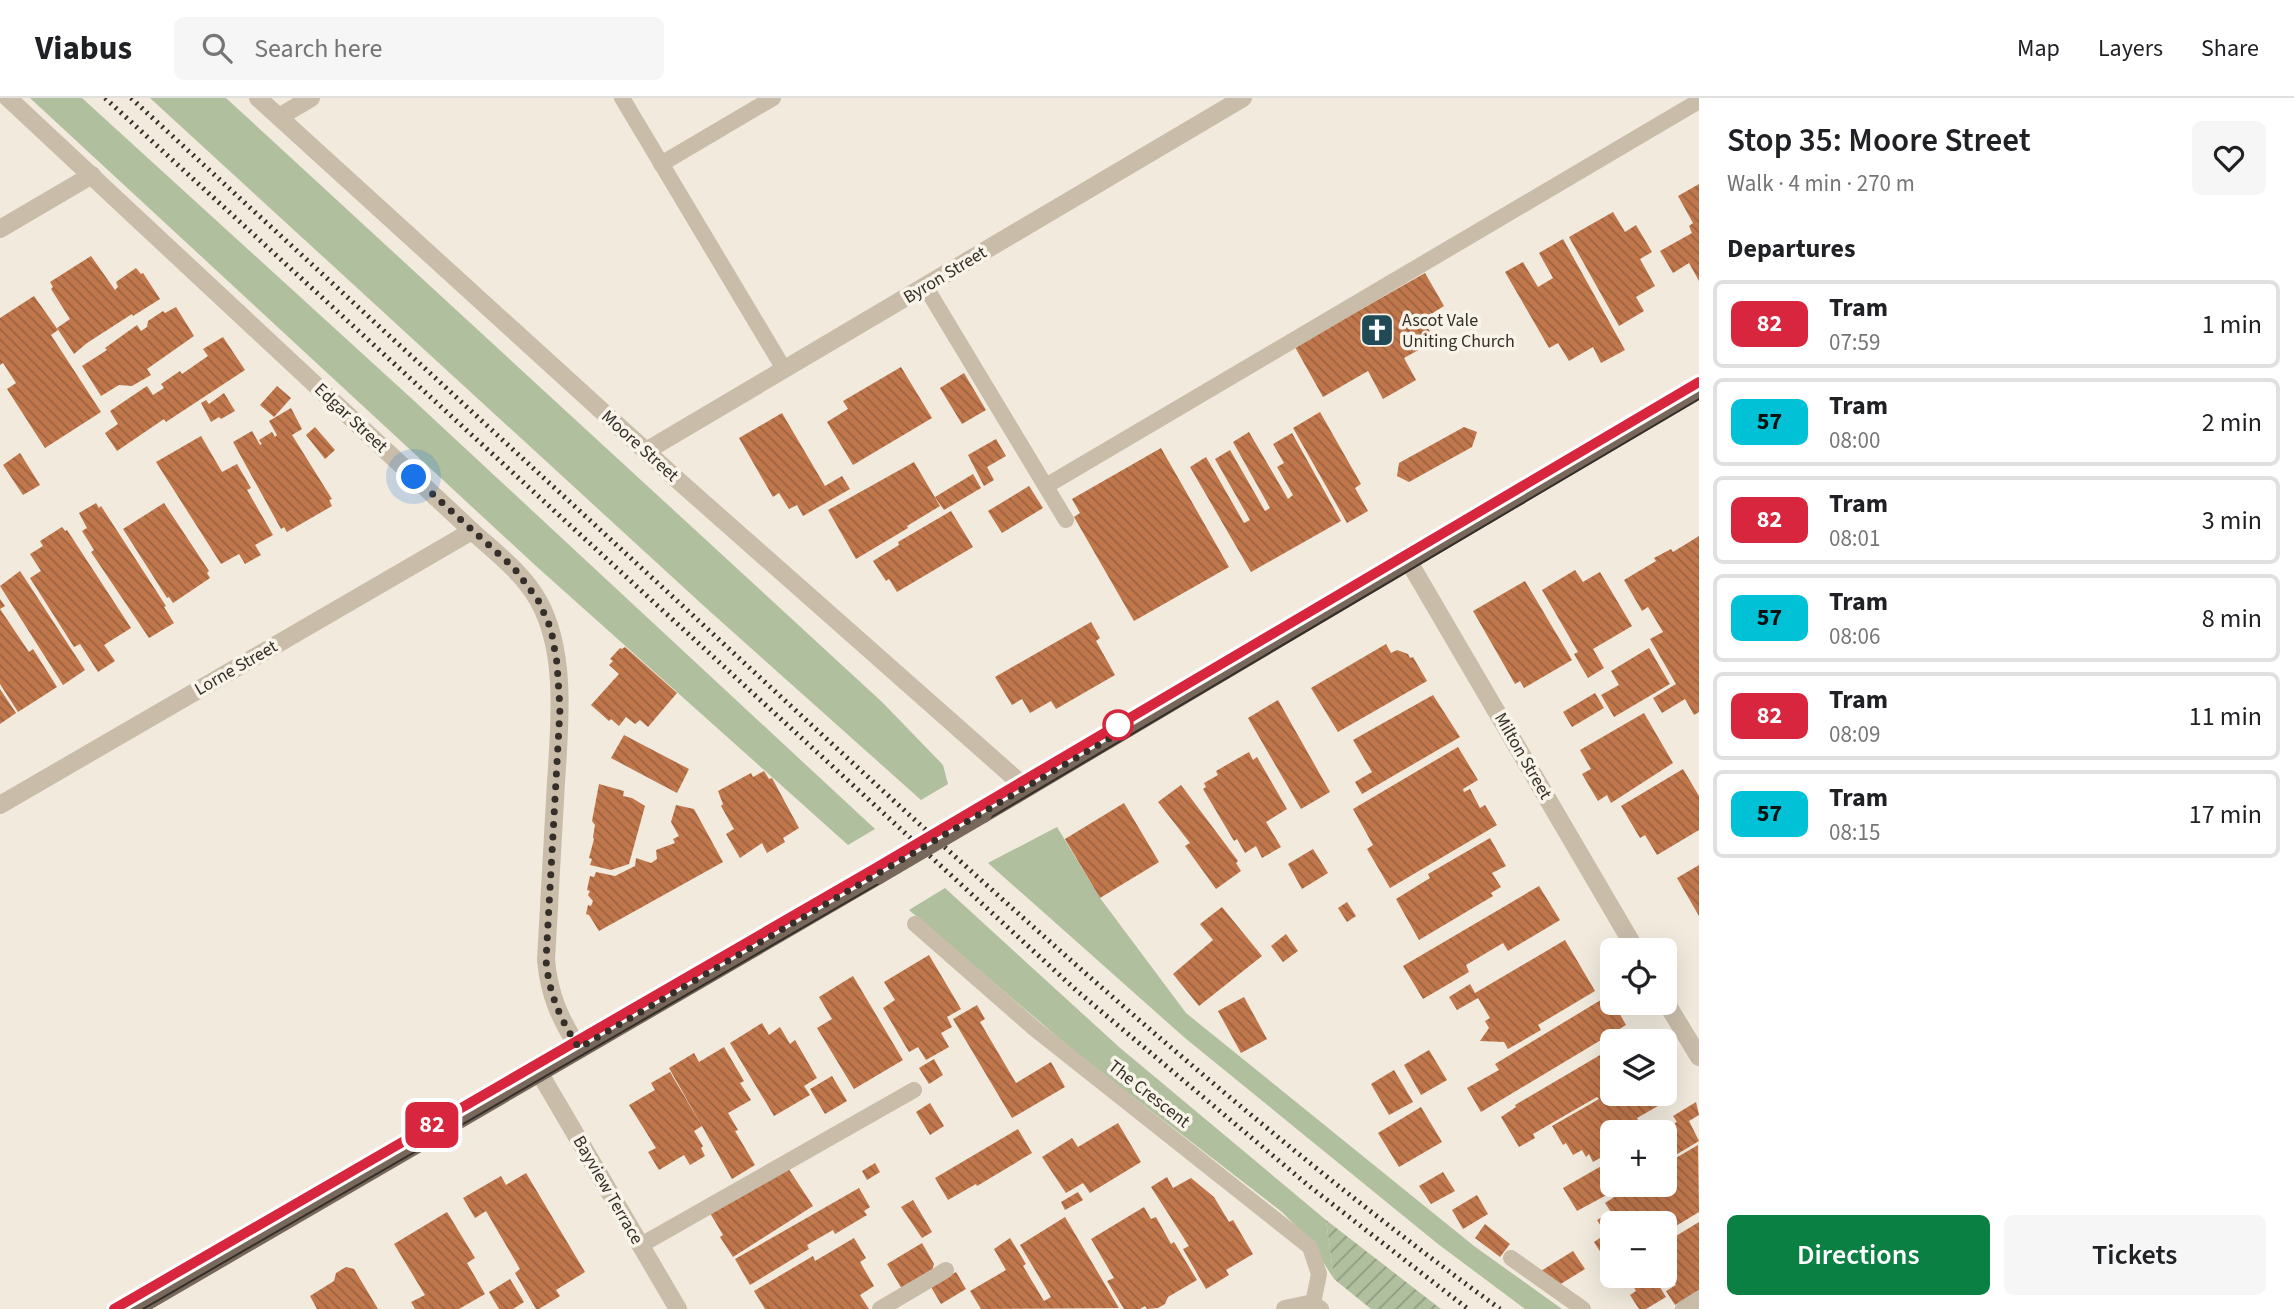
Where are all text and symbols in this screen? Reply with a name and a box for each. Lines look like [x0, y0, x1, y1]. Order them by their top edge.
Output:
search box [174, 17, 664, 80]
text: Viabus [35, 25, 132, 72]
icon: search [198, 29, 236, 67]
text: Search here [254, 30, 382, 67]
text: Map [2017, 31, 2060, 66]
text: Layers [2098, 31, 2163, 66]
text: Share [2201, 31, 2259, 66]
text: Stop 35: Moore Street [1727, 117, 2031, 164]
button: heart [2192, 121, 2266, 195]
text: Walk · 4 min · 270 m [1727, 167, 1915, 200]
text: Departures [1727, 230, 1855, 267]
street label: Byron Street [899, 240, 991, 310]
text: Tram [1829, 289, 1888, 326]
text: 82 [1757, 306, 1782, 341]
text: 1 min [2202, 306, 2262, 343]
place label: Ascot Vale Uniting Church [1402, 308, 1515, 354]
church icon: Ascot Vale Uniting Church [1358, 311, 1396, 349]
text: 07:59 [1829, 326, 1880, 359]
street label: Edgar Street [309, 377, 393, 459]
text: Tram [1829, 387, 1888, 424]
street label: Moore Street [596, 404, 684, 488]
text: 57 [1757, 404, 1782, 439]
text: 2 min [2202, 404, 2262, 441]
text: 08:00 [1829, 424, 1880, 457]
your location [396, 459, 431, 494]
text: Tram [1829, 485, 1888, 522]
text: 82 [1757, 502, 1782, 537]
text: 3 min [2202, 502, 2262, 539]
text: 08:01 [1829, 522, 1880, 555]
text: Tram [1829, 583, 1888, 620]
text: 57 [1757, 600, 1782, 635]
text: 8 min [2202, 600, 2262, 637]
text: 08:06 [1829, 620, 1880, 653]
street label: Lorne Street [190, 634, 282, 702]
text: Tram [1829, 681, 1888, 718]
text: 82 [1757, 698, 1782, 733]
text: 11 min [2189, 698, 2262, 735]
street label: Milton Street [1488, 708, 1558, 804]
unlabelled marker [1103, 710, 1133, 740]
text: 08:09 [1829, 718, 1880, 751]
text: Tram [1829, 779, 1888, 816]
text: 57 [1757, 796, 1782, 831]
text: 17 min [2189, 796, 2262, 833]
text: 08:15 [1829, 816, 1880, 849]
map controls [1600, 938, 1677, 1288]
button: locate [1600, 938, 1677, 1015]
button: layers [1600, 1029, 1677, 1106]
street label: The Crescent [1103, 1054, 1195, 1134]
line badge: 82 [400, 1102, 464, 1148]
text: 82 [419, 1107, 445, 1142]
button: + [1600, 1120, 1677, 1197]
street label: Bayview Terrace [567, 1131, 649, 1249]
button: − [1600, 1211, 1677, 1288]
button: Directions [1727, 1215, 1990, 1295]
button: Tickets [2004, 1215, 2266, 1295]

